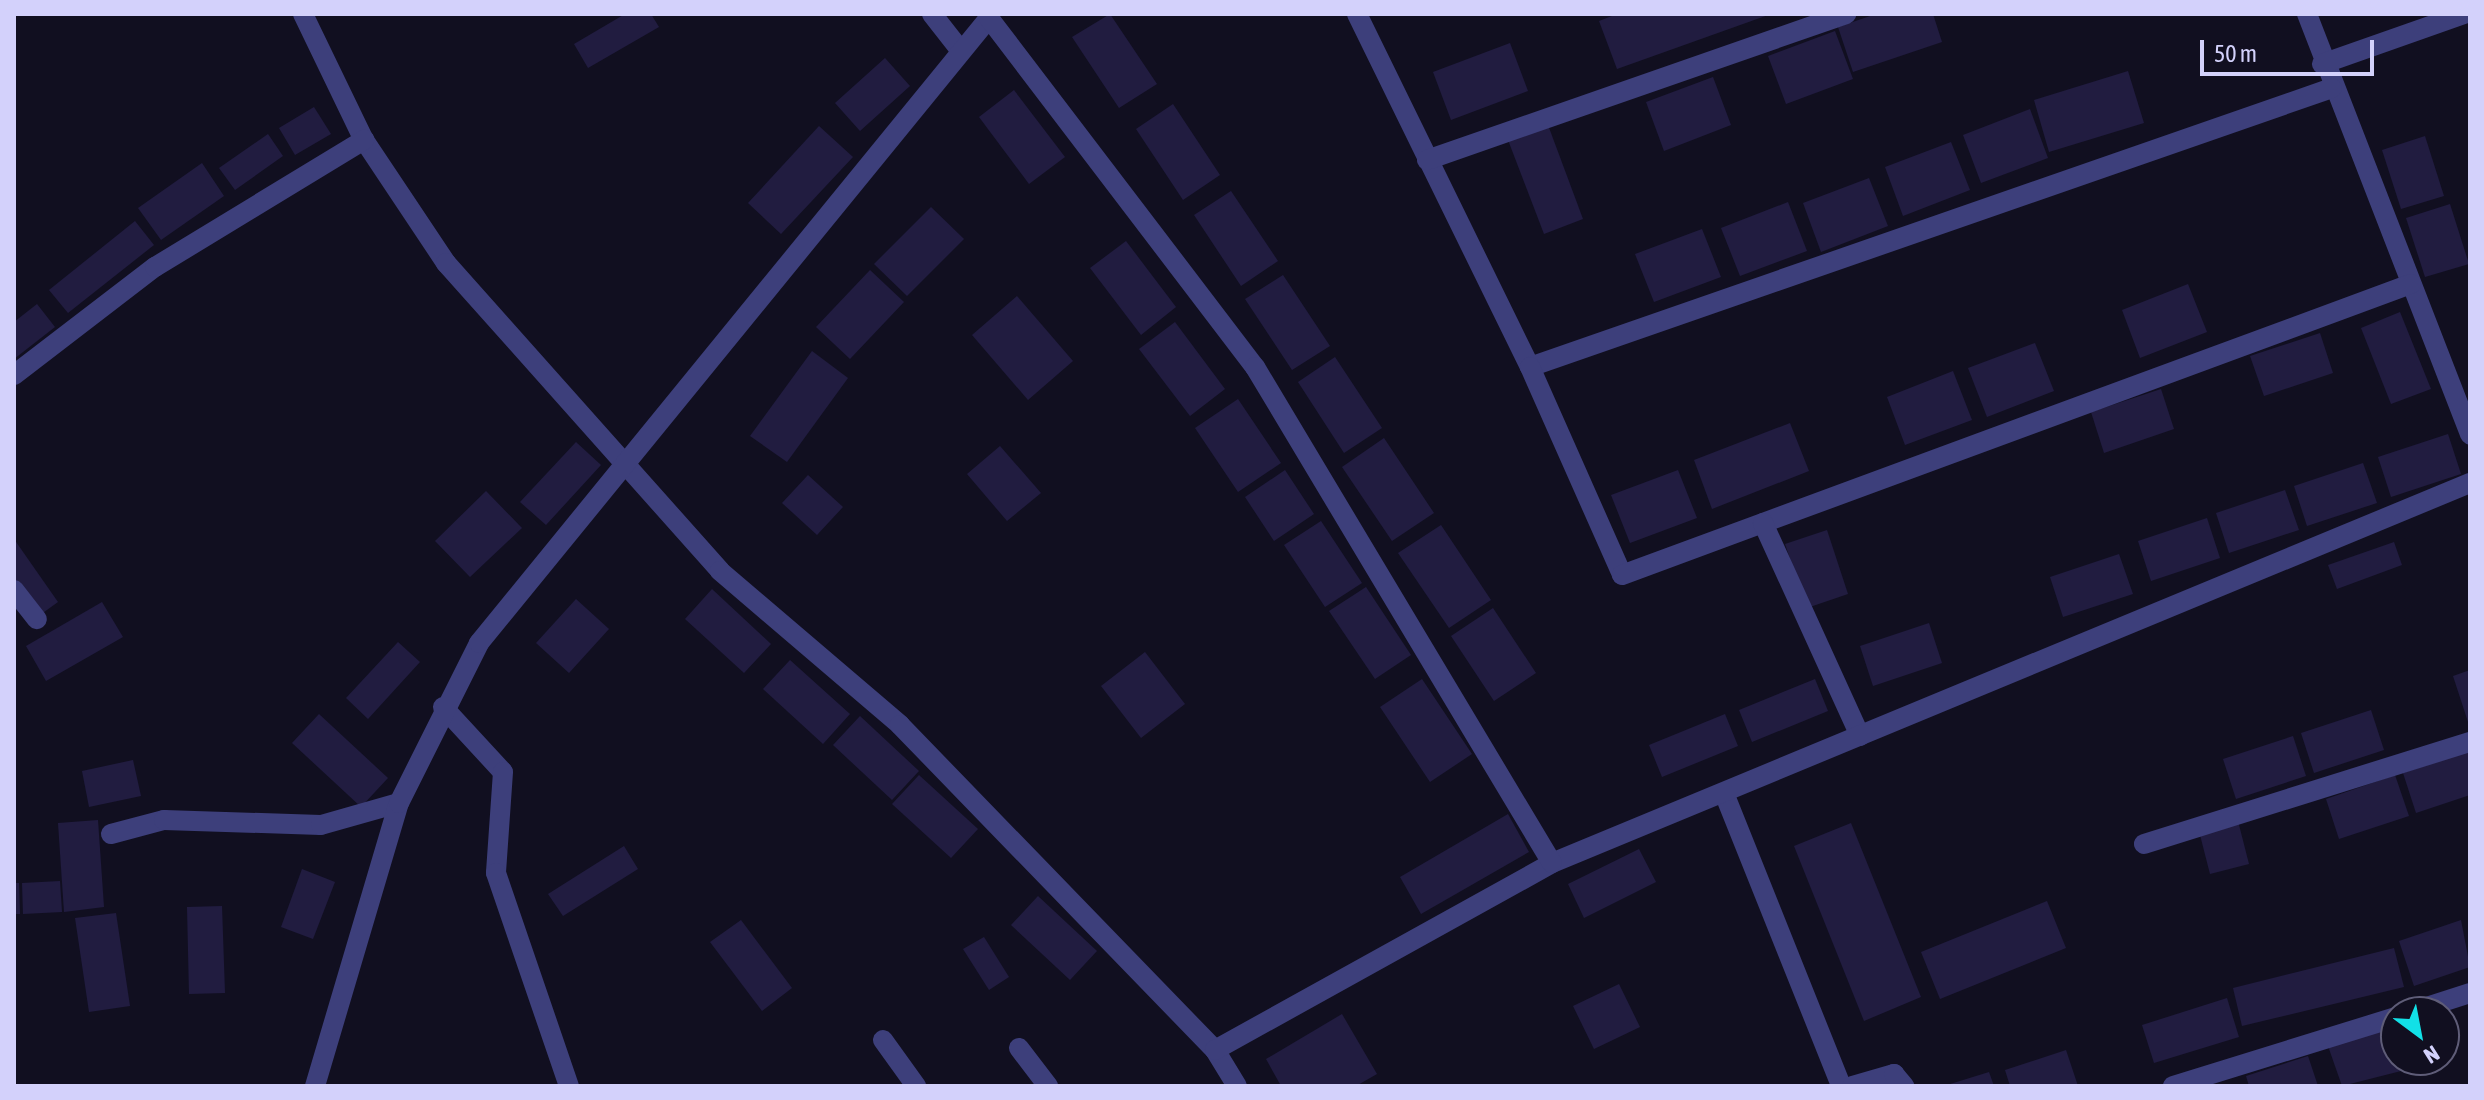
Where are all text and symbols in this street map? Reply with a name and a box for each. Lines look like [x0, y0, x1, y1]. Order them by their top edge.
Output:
scale bar [2204, 24, 2378, 74]
text: 50 m [2214, 40, 2257, 67]
north arrow [2380, 996, 2460, 1076]
text: N [2419, 1040, 2444, 1069]

